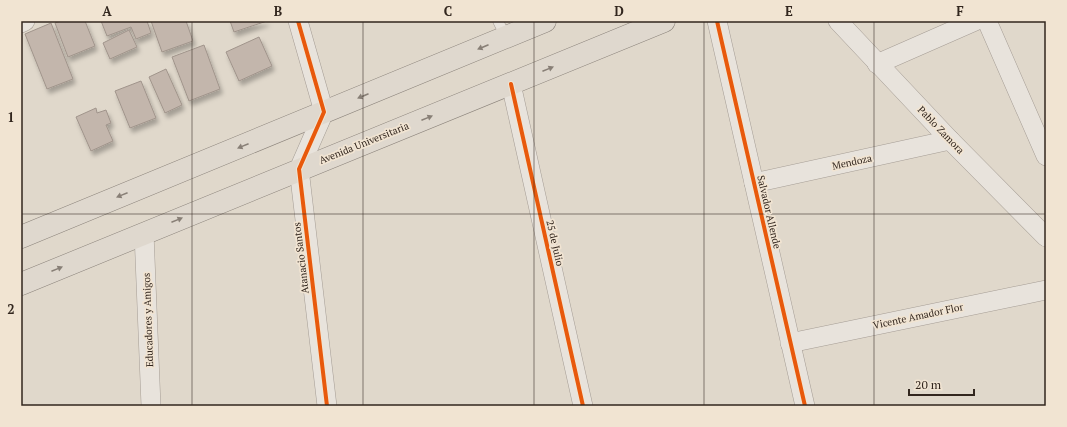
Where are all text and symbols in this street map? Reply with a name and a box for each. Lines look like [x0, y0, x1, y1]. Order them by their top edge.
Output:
text: A [102, 2, 112, 20]
text: B [274, 2, 282, 20]
text: C [444, 2, 452, 20]
text: D [614, 2, 624, 20]
text: E [785, 2, 793, 20]
text: F [956, 2, 964, 20]
one-way arrow [476, 44, 488, 50]
one-way arrow [542, 66, 553, 72]
one-way arrow [356, 94, 368, 100]
street label: Pablo Zamora [915, 103, 967, 157]
text: 1 [7, 108, 15, 126]
one-way arrow [422, 114, 434, 120]
street label: Avenida Universitaria [317, 119, 411, 167]
one-way arrow [237, 143, 248, 149]
street label: Mendoza [831, 151, 873, 173]
street label: Salvador Allende [754, 174, 784, 250]
one-way arrow [116, 193, 128, 199]
one-way arrow [172, 216, 184, 222]
street label: 25 de Julio [543, 219, 567, 268]
street label: Atanacio Santos [290, 222, 312, 294]
one-way arrow [52, 266, 63, 272]
street label: Educadores y Amigos [140, 273, 156, 367]
text: 2 [7, 300, 15, 318]
street label: Vicente Amador Flor [872, 300, 964, 332]
scale bar [909, 371, 974, 397]
text: 20 m [915, 377, 942, 392]

